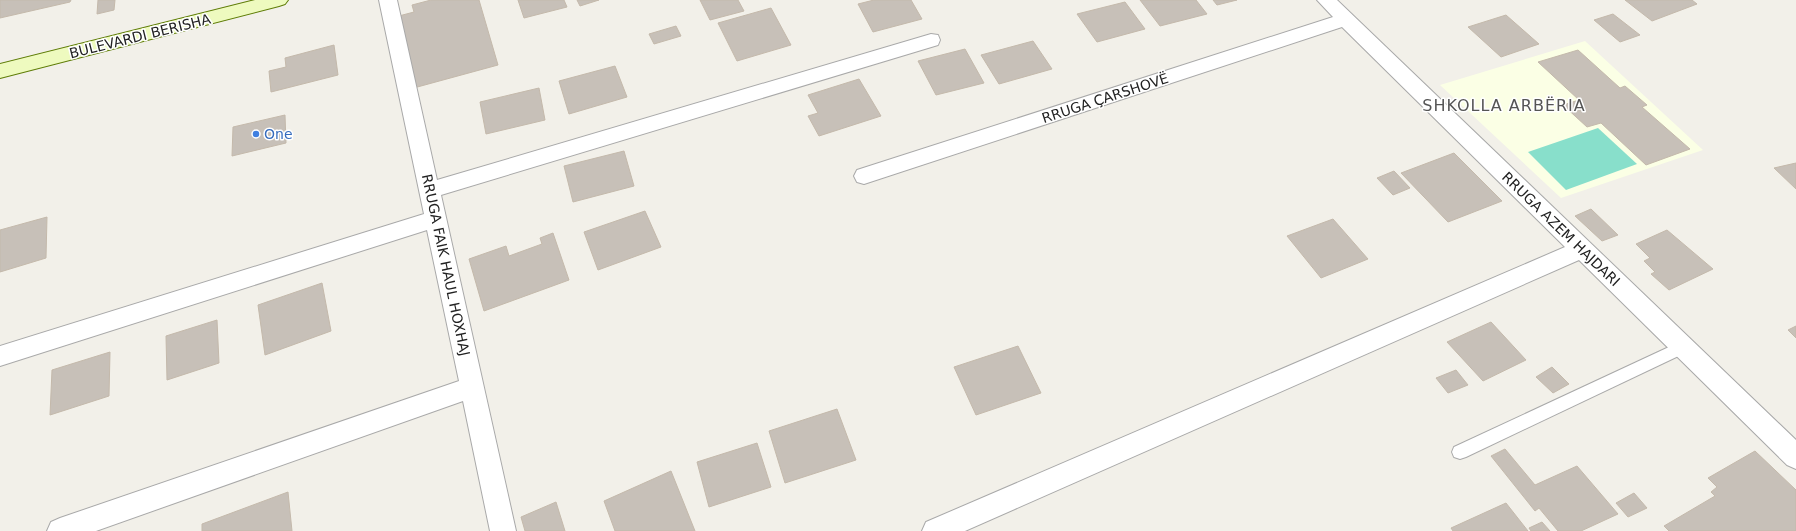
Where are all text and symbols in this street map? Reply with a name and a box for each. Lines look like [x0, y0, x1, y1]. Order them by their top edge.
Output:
street label: BULEVARDI BERISHA [68, 11, 213, 61]
street label: RRUGA ÇARSHOVË [1039, 69, 1170, 126]
district label: SHKOLLA ARBËRIA [1422, 96, 1586, 115]
place label: One [264, 126, 293, 142]
marker: One [251, 129, 261, 139]
street label: RRUGA AZEM HAJDARI [1499, 169, 1623, 289]
street label: RRUGA FAIK HAUL HOXHAJ [419, 172, 473, 358]

